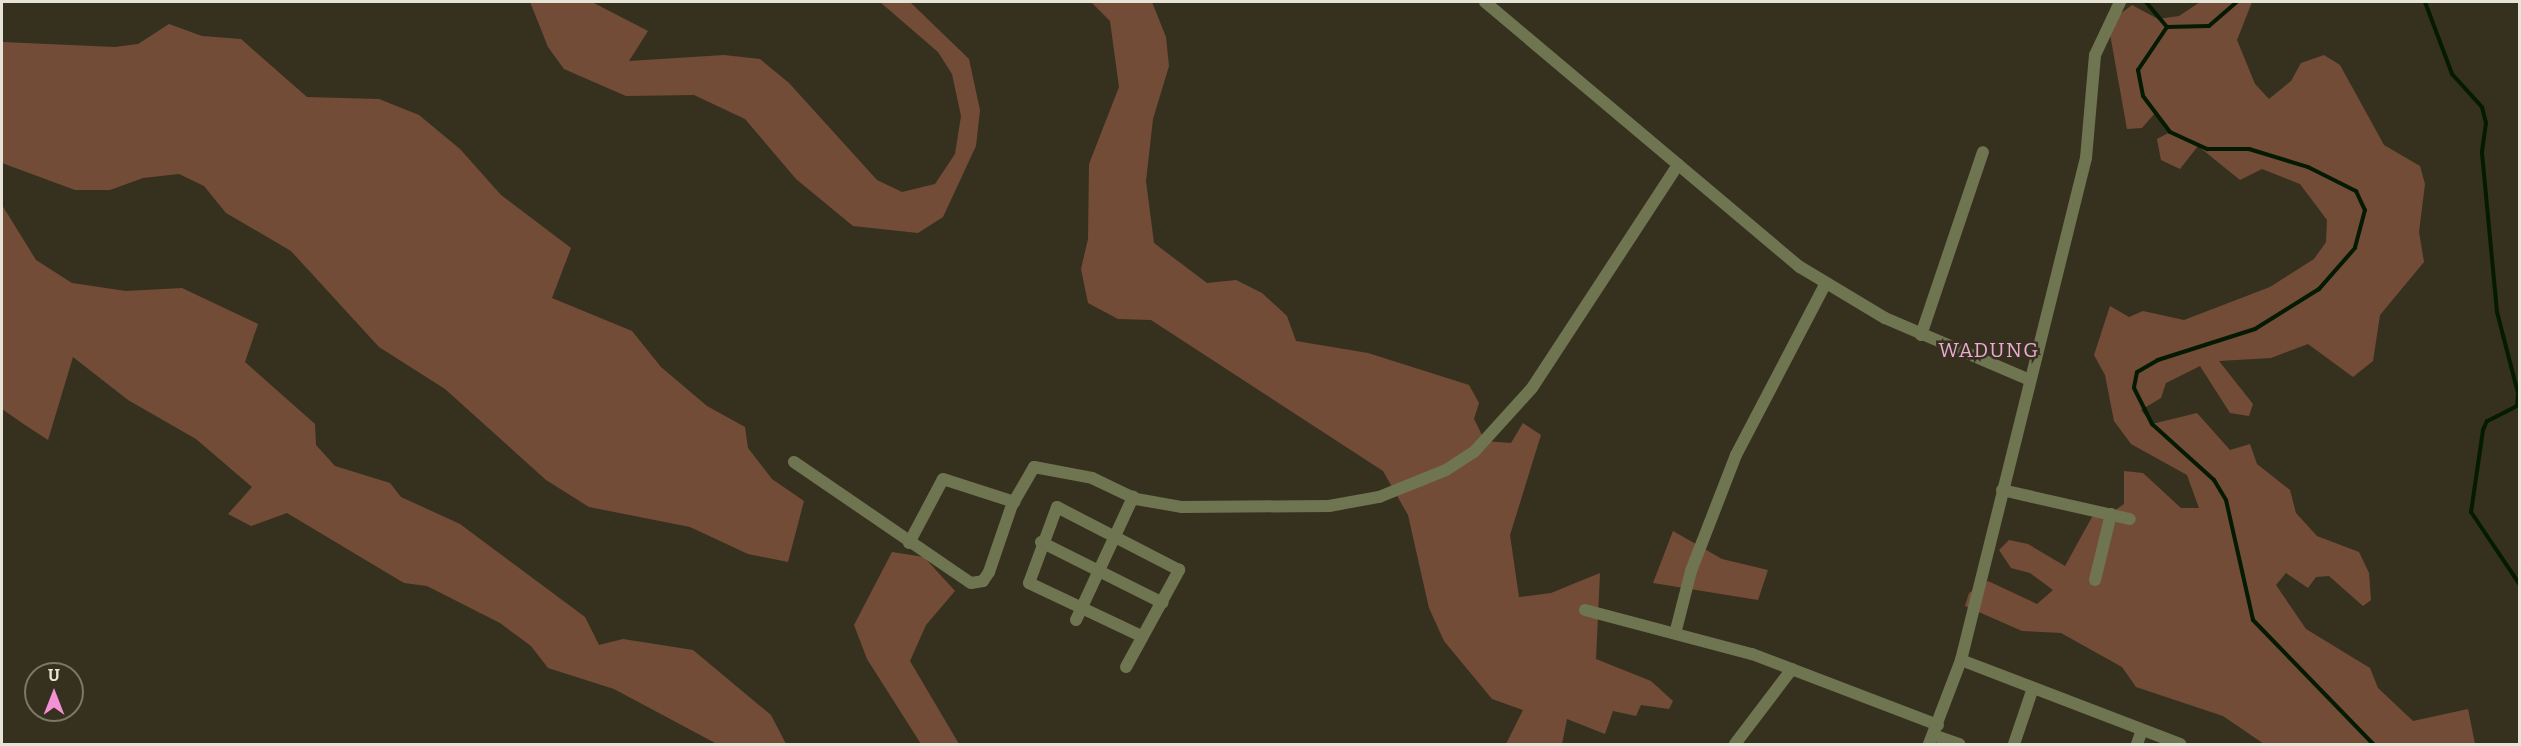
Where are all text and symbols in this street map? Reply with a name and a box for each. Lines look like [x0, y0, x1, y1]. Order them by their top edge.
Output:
district label: WADUNG [1938, 338, 2040, 362]
north arrow [24, 662, 84, 722]
text: U [48, 666, 60, 685]

